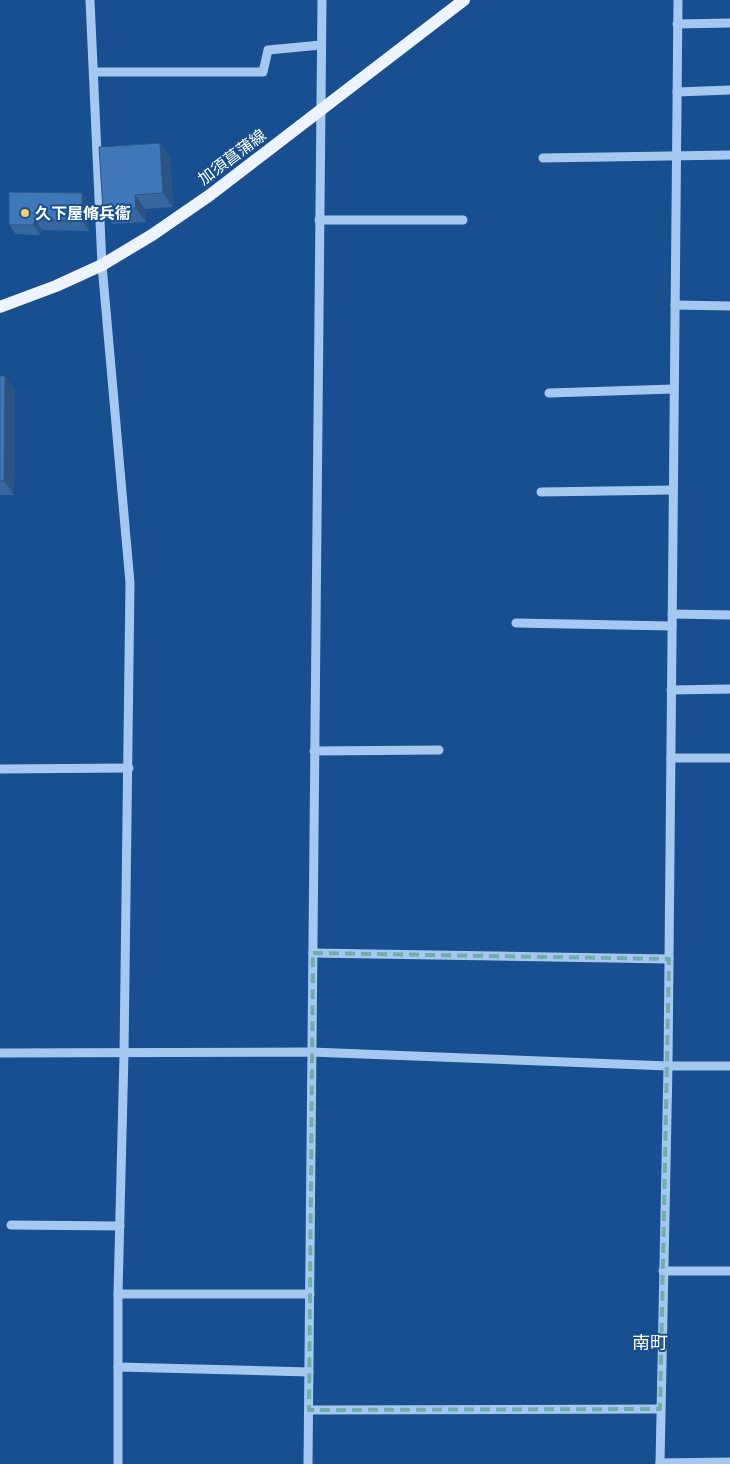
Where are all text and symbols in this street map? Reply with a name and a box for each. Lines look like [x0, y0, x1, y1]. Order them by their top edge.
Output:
street label: 加須菖蒲線 [195, 126, 269, 188]
place label: 久下屋脩兵衞 [35, 205, 131, 222]
marker: 久下屋脩兵衞 [19, 207, 31, 219]
district label: 南町 [632, 1333, 668, 1353]

